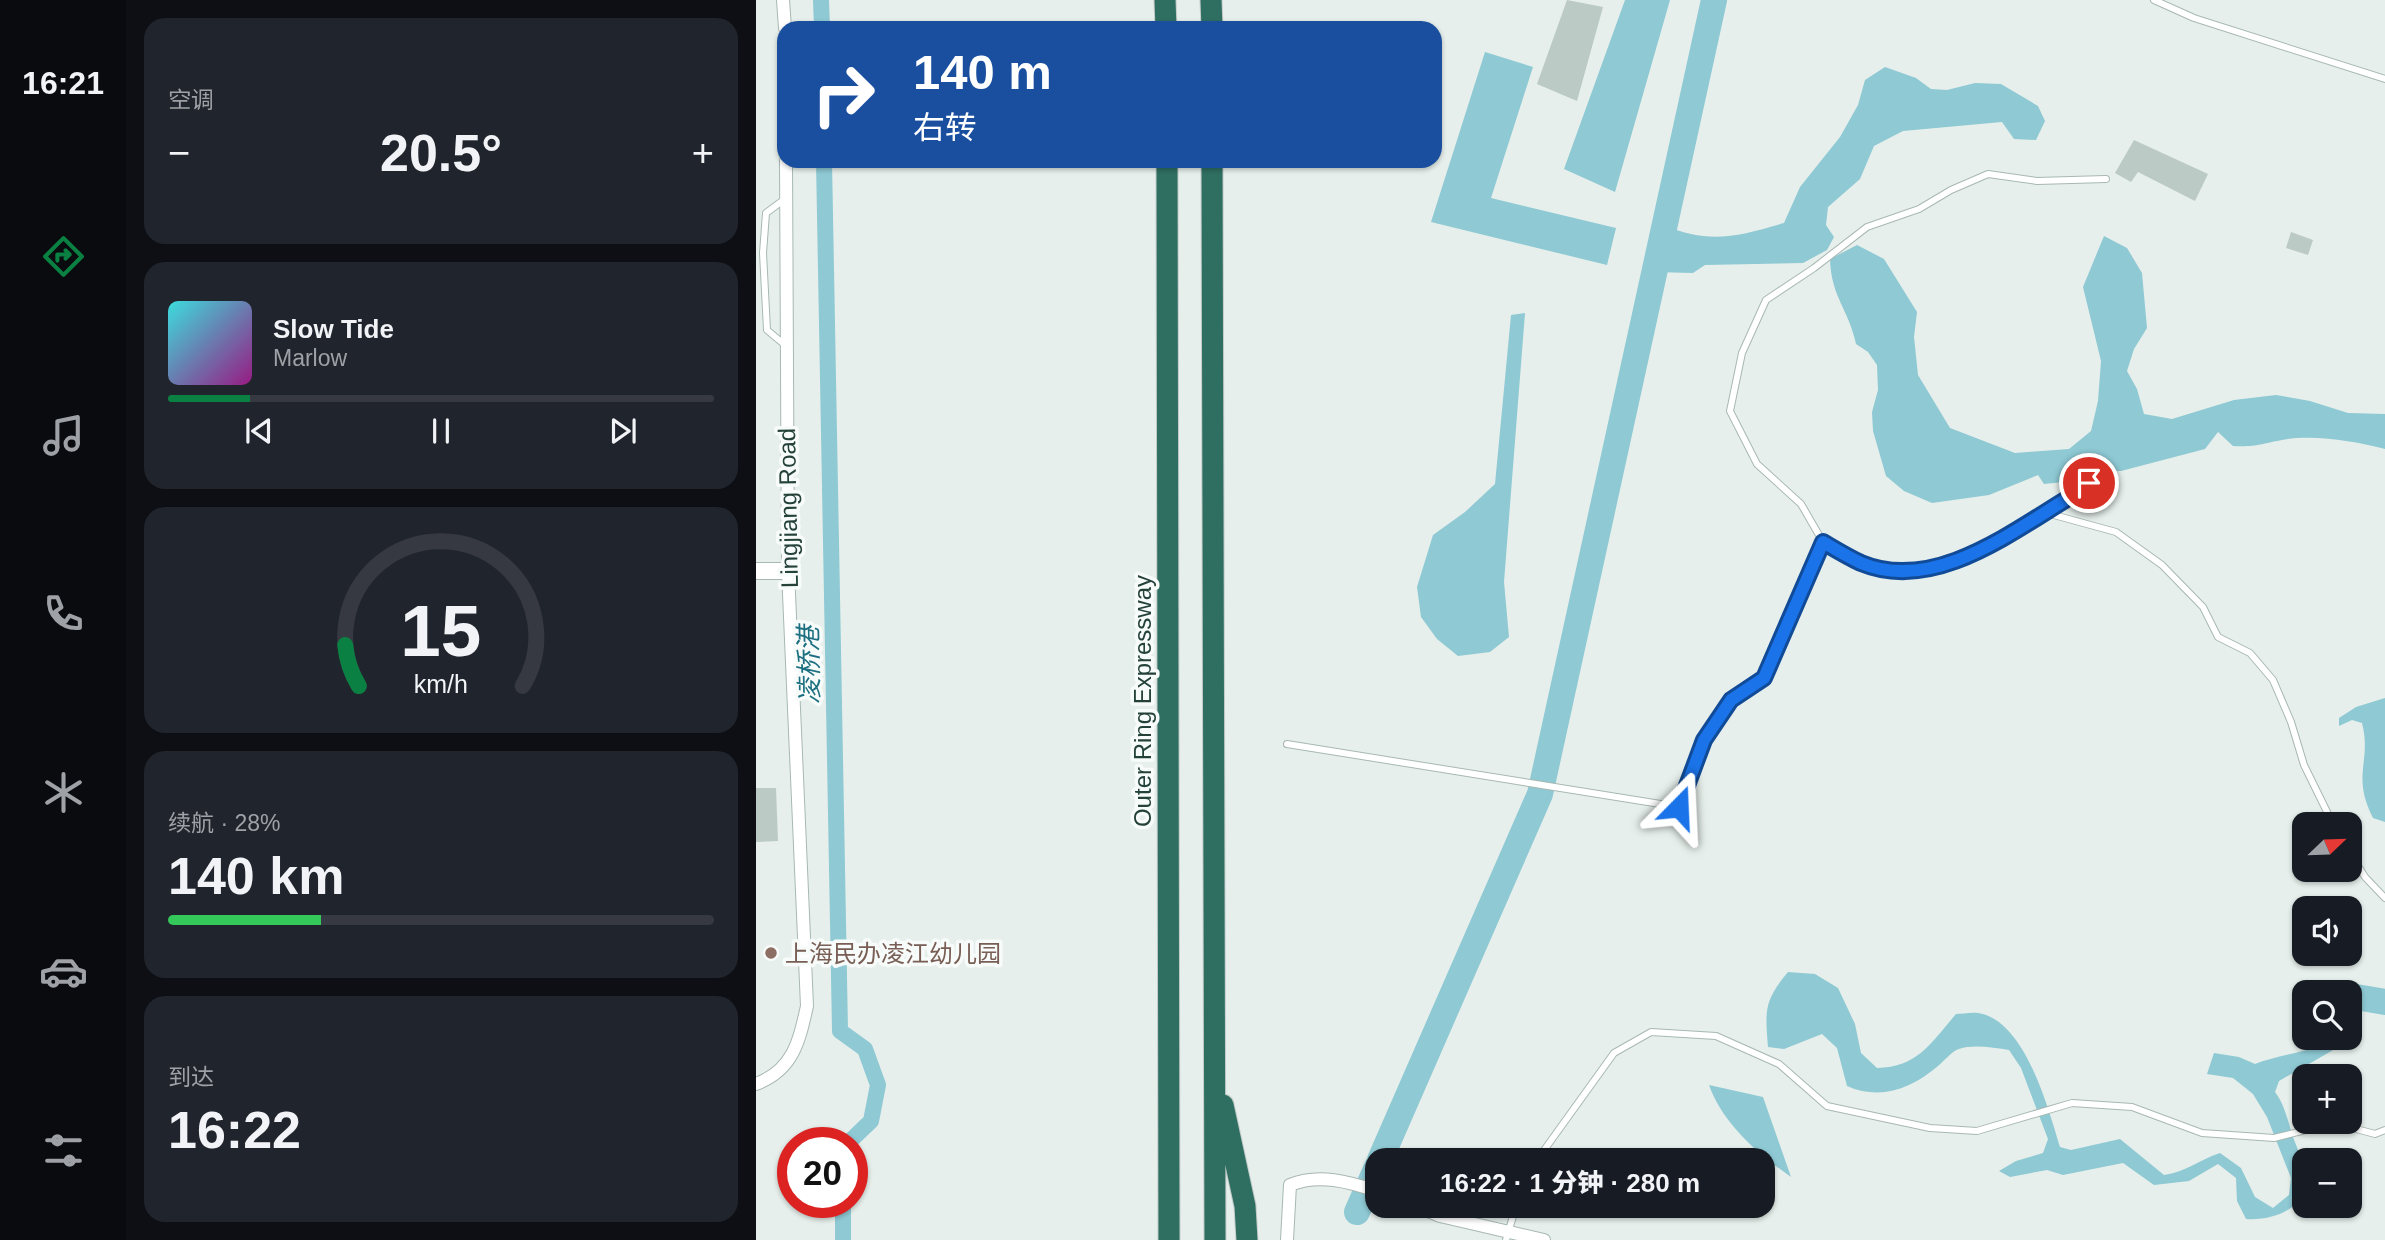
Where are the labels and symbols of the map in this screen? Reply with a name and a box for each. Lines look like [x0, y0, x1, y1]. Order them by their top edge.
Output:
street label: Lingjiang Road [773, 428, 803, 588]
pin [2059, 453, 2119, 513]
street label: Outer Ring Expressway [1129, 575, 1156, 827]
water label: 凌桥港 [793, 622, 825, 704]
position arrow [1642, 770, 1716, 844]
north arrow [2292, 812, 2362, 882]
place label: 上海民办凌江幼儿园 [785, 940, 1001, 967]
marker: 上海民办凌江幼儿园 [763, 945, 779, 961]
speed limit sign: 20 [777, 1127, 868, 1218]

